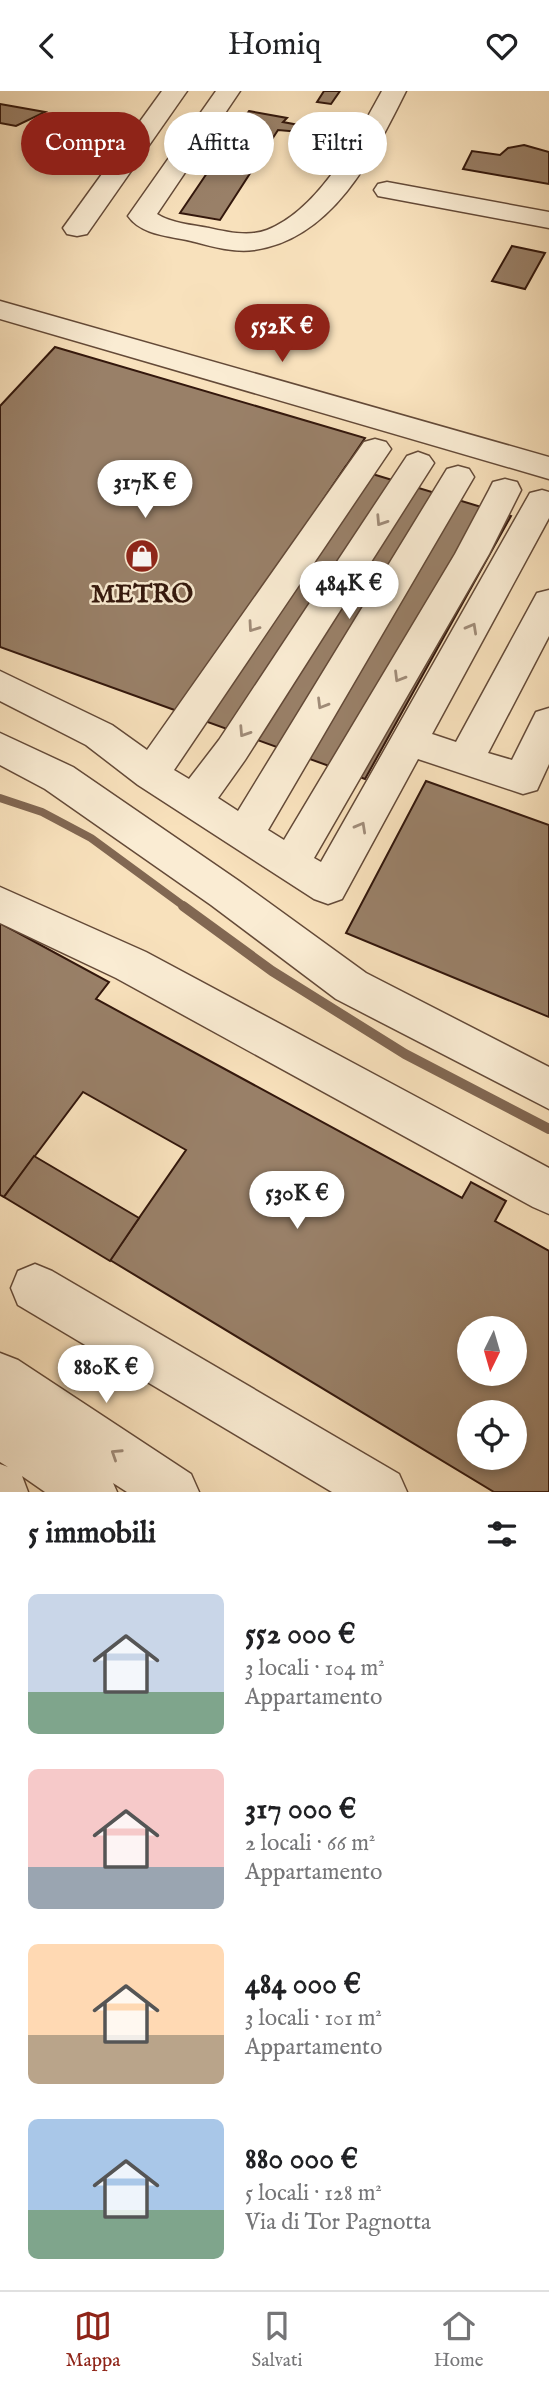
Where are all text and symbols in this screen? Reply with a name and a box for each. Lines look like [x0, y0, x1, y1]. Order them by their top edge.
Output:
text: Homiq [228, 25, 321, 66]
icon: back [28, 27, 66, 65]
icon: heart [483, 27, 521, 65]
chip: Compra [21, 112, 150, 175]
chip: Affitta [164, 112, 274, 175]
chip: Filtri [288, 112, 387, 175]
pin: 552K € [225, 305, 339, 364]
text: 552K € [251, 312, 313, 341]
pin: 317K € [88, 461, 202, 520]
text: 317K € [113, 468, 177, 497]
one-way arrow [377, 513, 390, 526]
shop icon: METRO [123, 537, 161, 575]
pin: 484K € [292, 561, 406, 621]
text: 484K € [316, 569, 382, 598]
place label: METRO [91, 578, 194, 611]
one-way arrow [249, 619, 261, 632]
one-way arrow [464, 623, 477, 635]
one-way arrow [395, 670, 408, 683]
one-way arrow [317, 697, 330, 709]
one-way arrow [240, 724, 252, 737]
one-way arrow [353, 822, 366, 834]
pin: 530K € [240, 1171, 354, 1231]
text: 530K € [265, 1179, 329, 1208]
north arrow [457, 1316, 527, 1386]
map controls [457, 1316, 527, 1470]
pin: 880K € [49, 1345, 163, 1405]
text: 880K € [74, 1353, 138, 1382]
button: locate [457, 1400, 527, 1470]
one-way arrow [111, 1450, 124, 1463]
text: 5 immobili [28, 1515, 156, 1553]
icon: filters [483, 1515, 521, 1553]
text: 552 000 € [245, 1616, 356, 1654]
icon: home [84, 1622, 168, 1706]
text: 3 locali · 104 m² [245, 1654, 385, 1683]
text: Appartamento [245, 1683, 382, 1712]
text: 317 000 € [245, 1791, 356, 1829]
icon: home [84, 1797, 168, 1881]
text: 2 locali · 66 m² [245, 1829, 375, 1858]
text: Appartamento [245, 1858, 382, 1887]
text: 484 000 € [245, 1966, 361, 2004]
icon: home [84, 1972, 168, 2056]
text: 3 locali · 101 m² [245, 2004, 382, 2033]
text: Appartamento [245, 2033, 382, 2062]
text: 880 000 € [245, 2141, 358, 2179]
icon: home [84, 2147, 168, 2231]
text: 5 locali · 128 m² [245, 2179, 382, 2208]
text: Via di Tor Pagnotta [245, 2208, 431, 2237]
tab: Mappa [66, 2307, 120, 2373]
tab: Salvati [252, 2307, 303, 2373]
tab: Home [434, 2307, 483, 2373]

